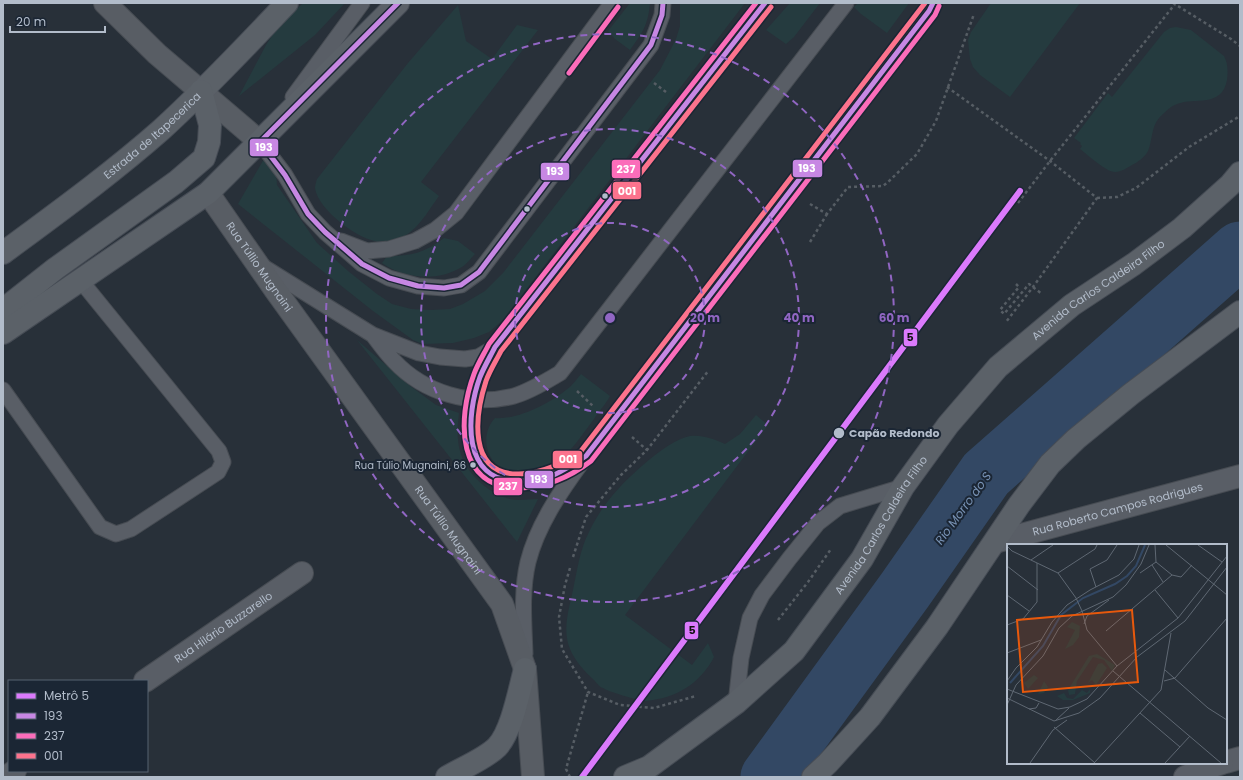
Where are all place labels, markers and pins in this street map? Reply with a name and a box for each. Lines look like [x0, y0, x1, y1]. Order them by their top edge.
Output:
unlabelled marker [600, 191, 610, 201]
unlabelled marker [522, 204, 532, 214]
centre of rings [603, 311, 617, 325]
place label: Capão Redondo [849, 425, 939, 441]
marker: Capão Redondo [832, 426, 846, 440]
place label: Rua Túlio Mugnaini, 66 [355, 458, 466, 473]
marker: Rua Túlio Mugnaini, 66 [468, 460, 478, 470]

